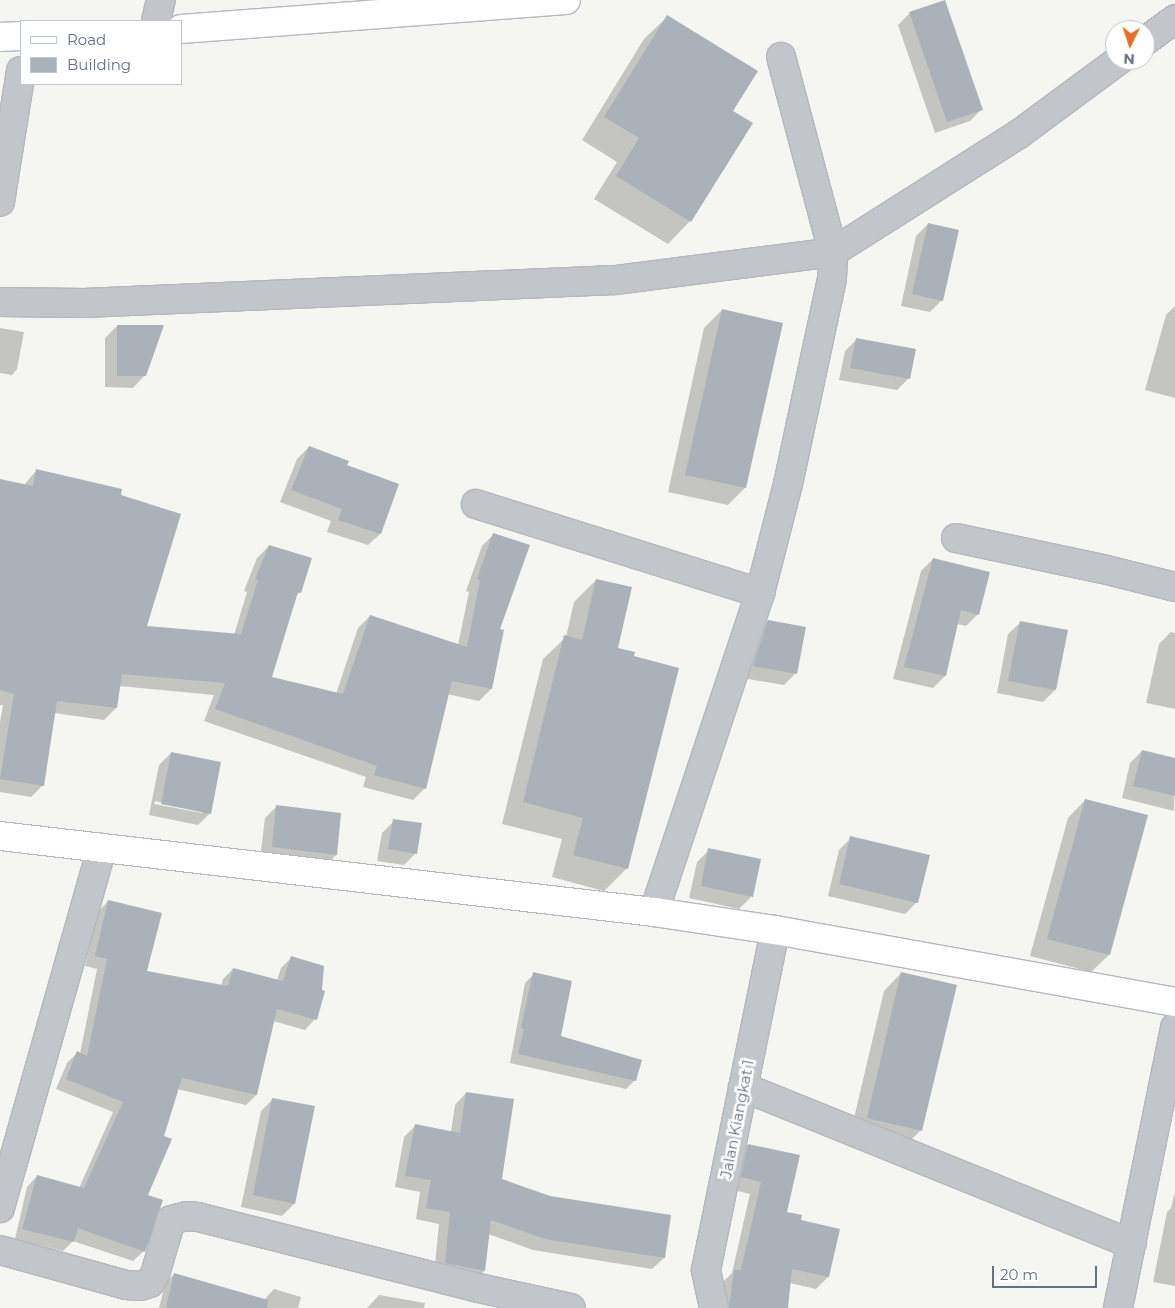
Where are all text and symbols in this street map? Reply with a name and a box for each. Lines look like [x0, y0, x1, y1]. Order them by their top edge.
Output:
legend [20, 20, 182, 85]
north arrow [1105, 20, 1155, 70]
text: Road [67, 30, 106, 49]
text: N [1123, 50, 1135, 68]
text: Building [67, 55, 131, 74]
street label: Jalan Kiangkat 1 [717, 1058, 757, 1180]
scale bar [995, 1256, 1100, 1288]
text: 20 m [1000, 1265, 1038, 1284]

